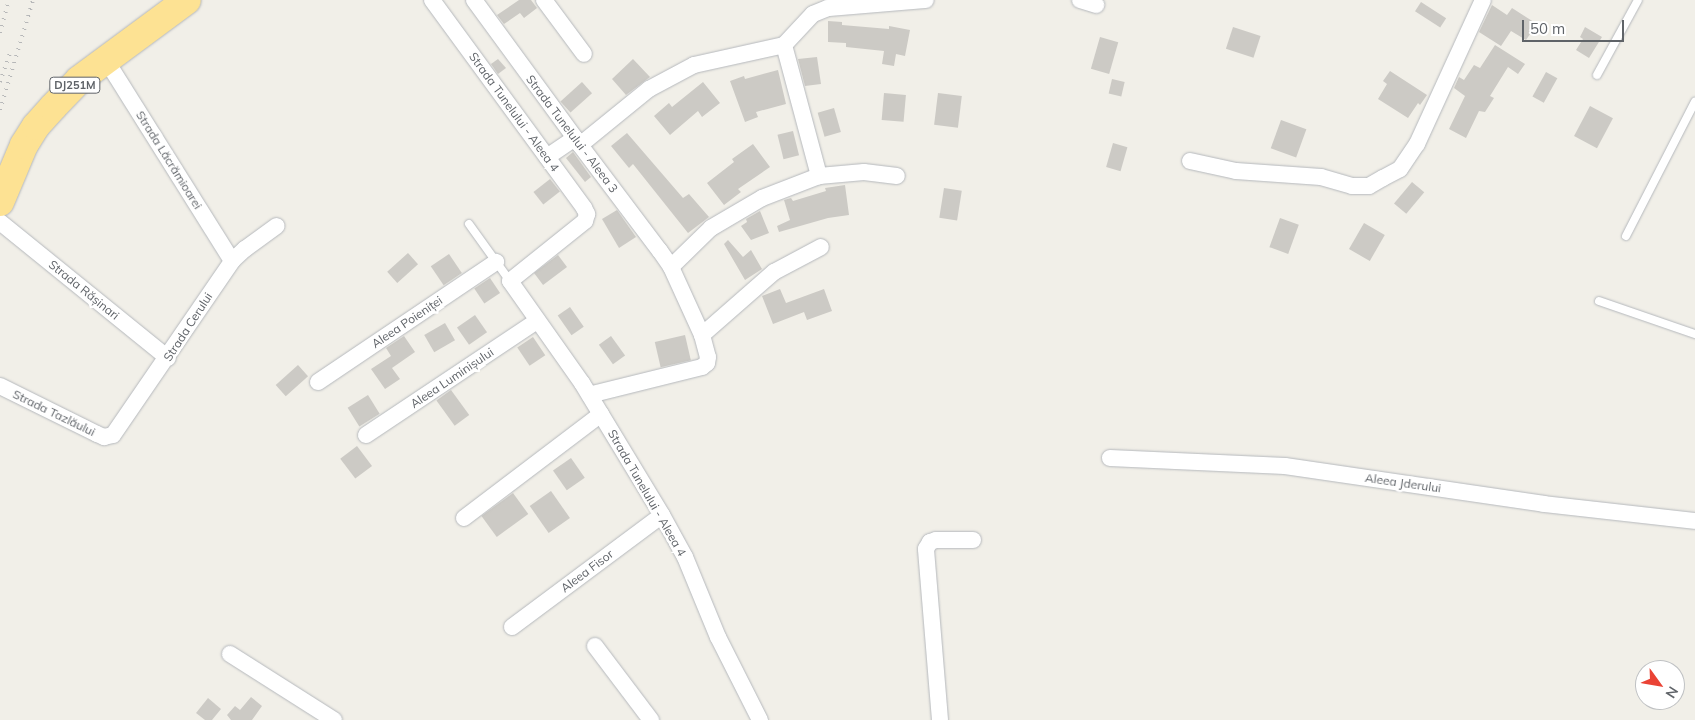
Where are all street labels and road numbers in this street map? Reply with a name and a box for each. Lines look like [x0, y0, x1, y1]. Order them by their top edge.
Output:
street label: Strada Tunelului - Aleea 4 [466, 50, 562, 174]
street label: Strada Tunelului - Aleea 3 [523, 72, 621, 196]
road number: DJ251M [49, 76, 101, 94]
street label: Strada Lăcrămioarei [133, 108, 205, 212]
street label: Strada Rășinari [46, 257, 122, 323]
street label: Strada Cerului [160, 290, 216, 364]
street label: Aleea Poieniței [369, 293, 445, 351]
street label: Aleea Luminișului [408, 345, 496, 411]
street label: Strada Tazlăului [10, 387, 98, 439]
street label: Strada Tunelului - Aleea 4 [605, 427, 689, 559]
street label: Aleea Jderului [1364, 471, 1442, 495]
street label: Aleea Fisor [558, 547, 616, 595]

